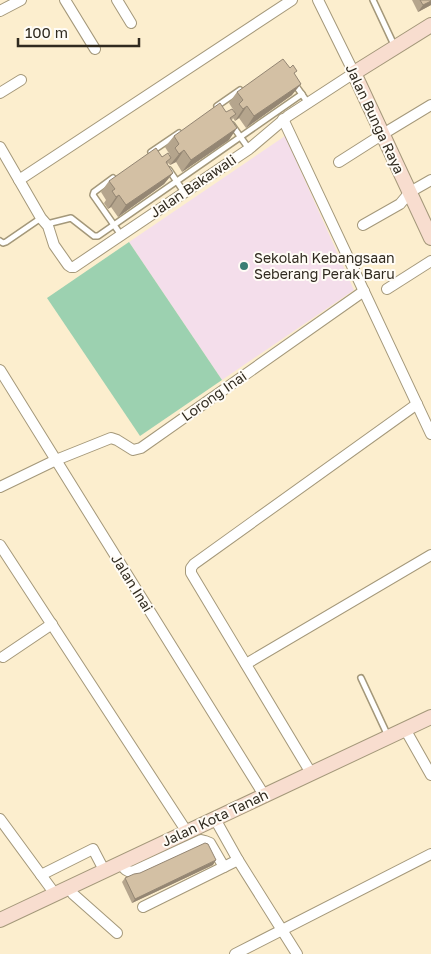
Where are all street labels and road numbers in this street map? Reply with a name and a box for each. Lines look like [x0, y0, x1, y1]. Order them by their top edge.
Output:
street label: Jalan Bunga Raya [343, 61, 408, 176]
street label: Jalan Bakawali [146, 151, 239, 221]
street label: Lorong Inai [178, 367, 249, 424]
street label: Jalan Inai [108, 551, 157, 615]
street label: Jalan Kota Tanah [159, 785, 271, 850]

